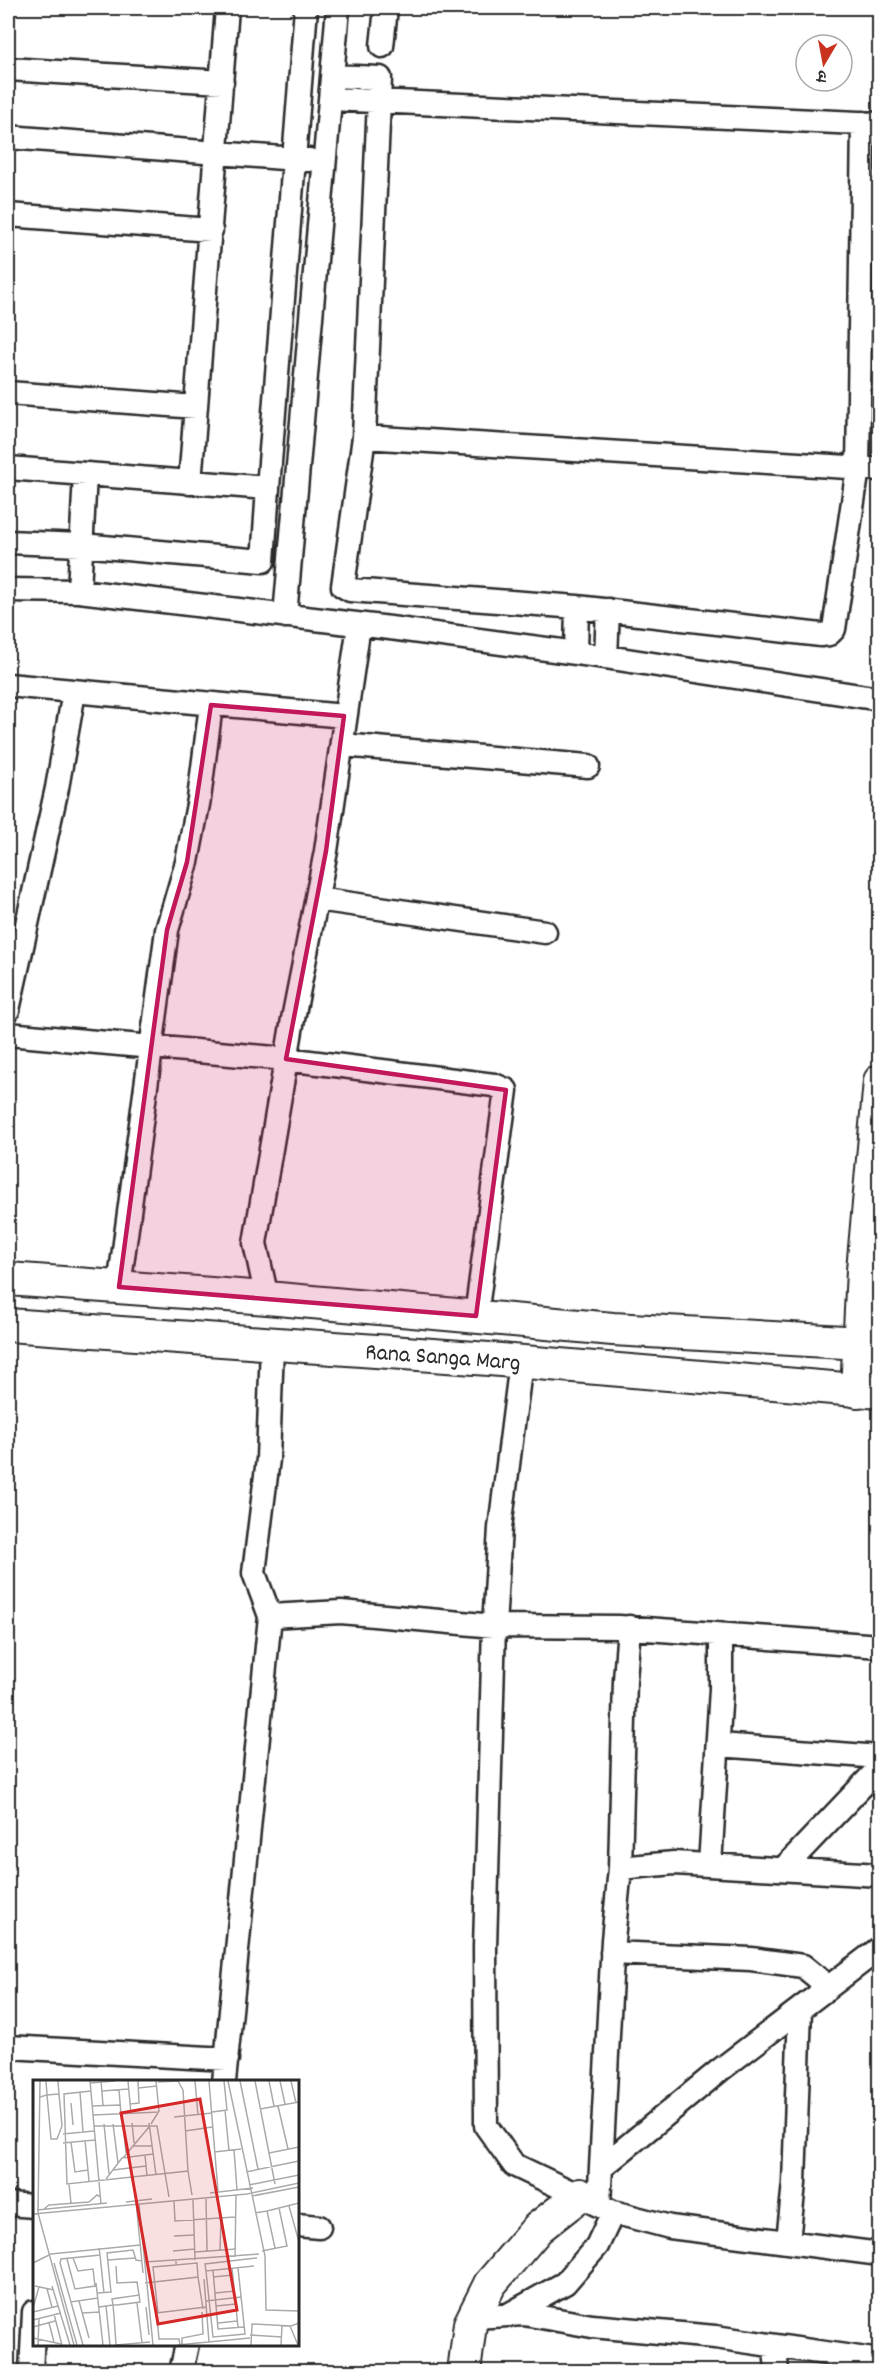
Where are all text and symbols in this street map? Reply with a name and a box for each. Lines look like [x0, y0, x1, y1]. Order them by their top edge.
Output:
north arrow [794, 33, 854, 93]
text: उ [814, 63, 829, 88]
street label: Rana Sanga Marg [364, 1336, 522, 1382]
inset map [33, 2080, 298, 2346]

